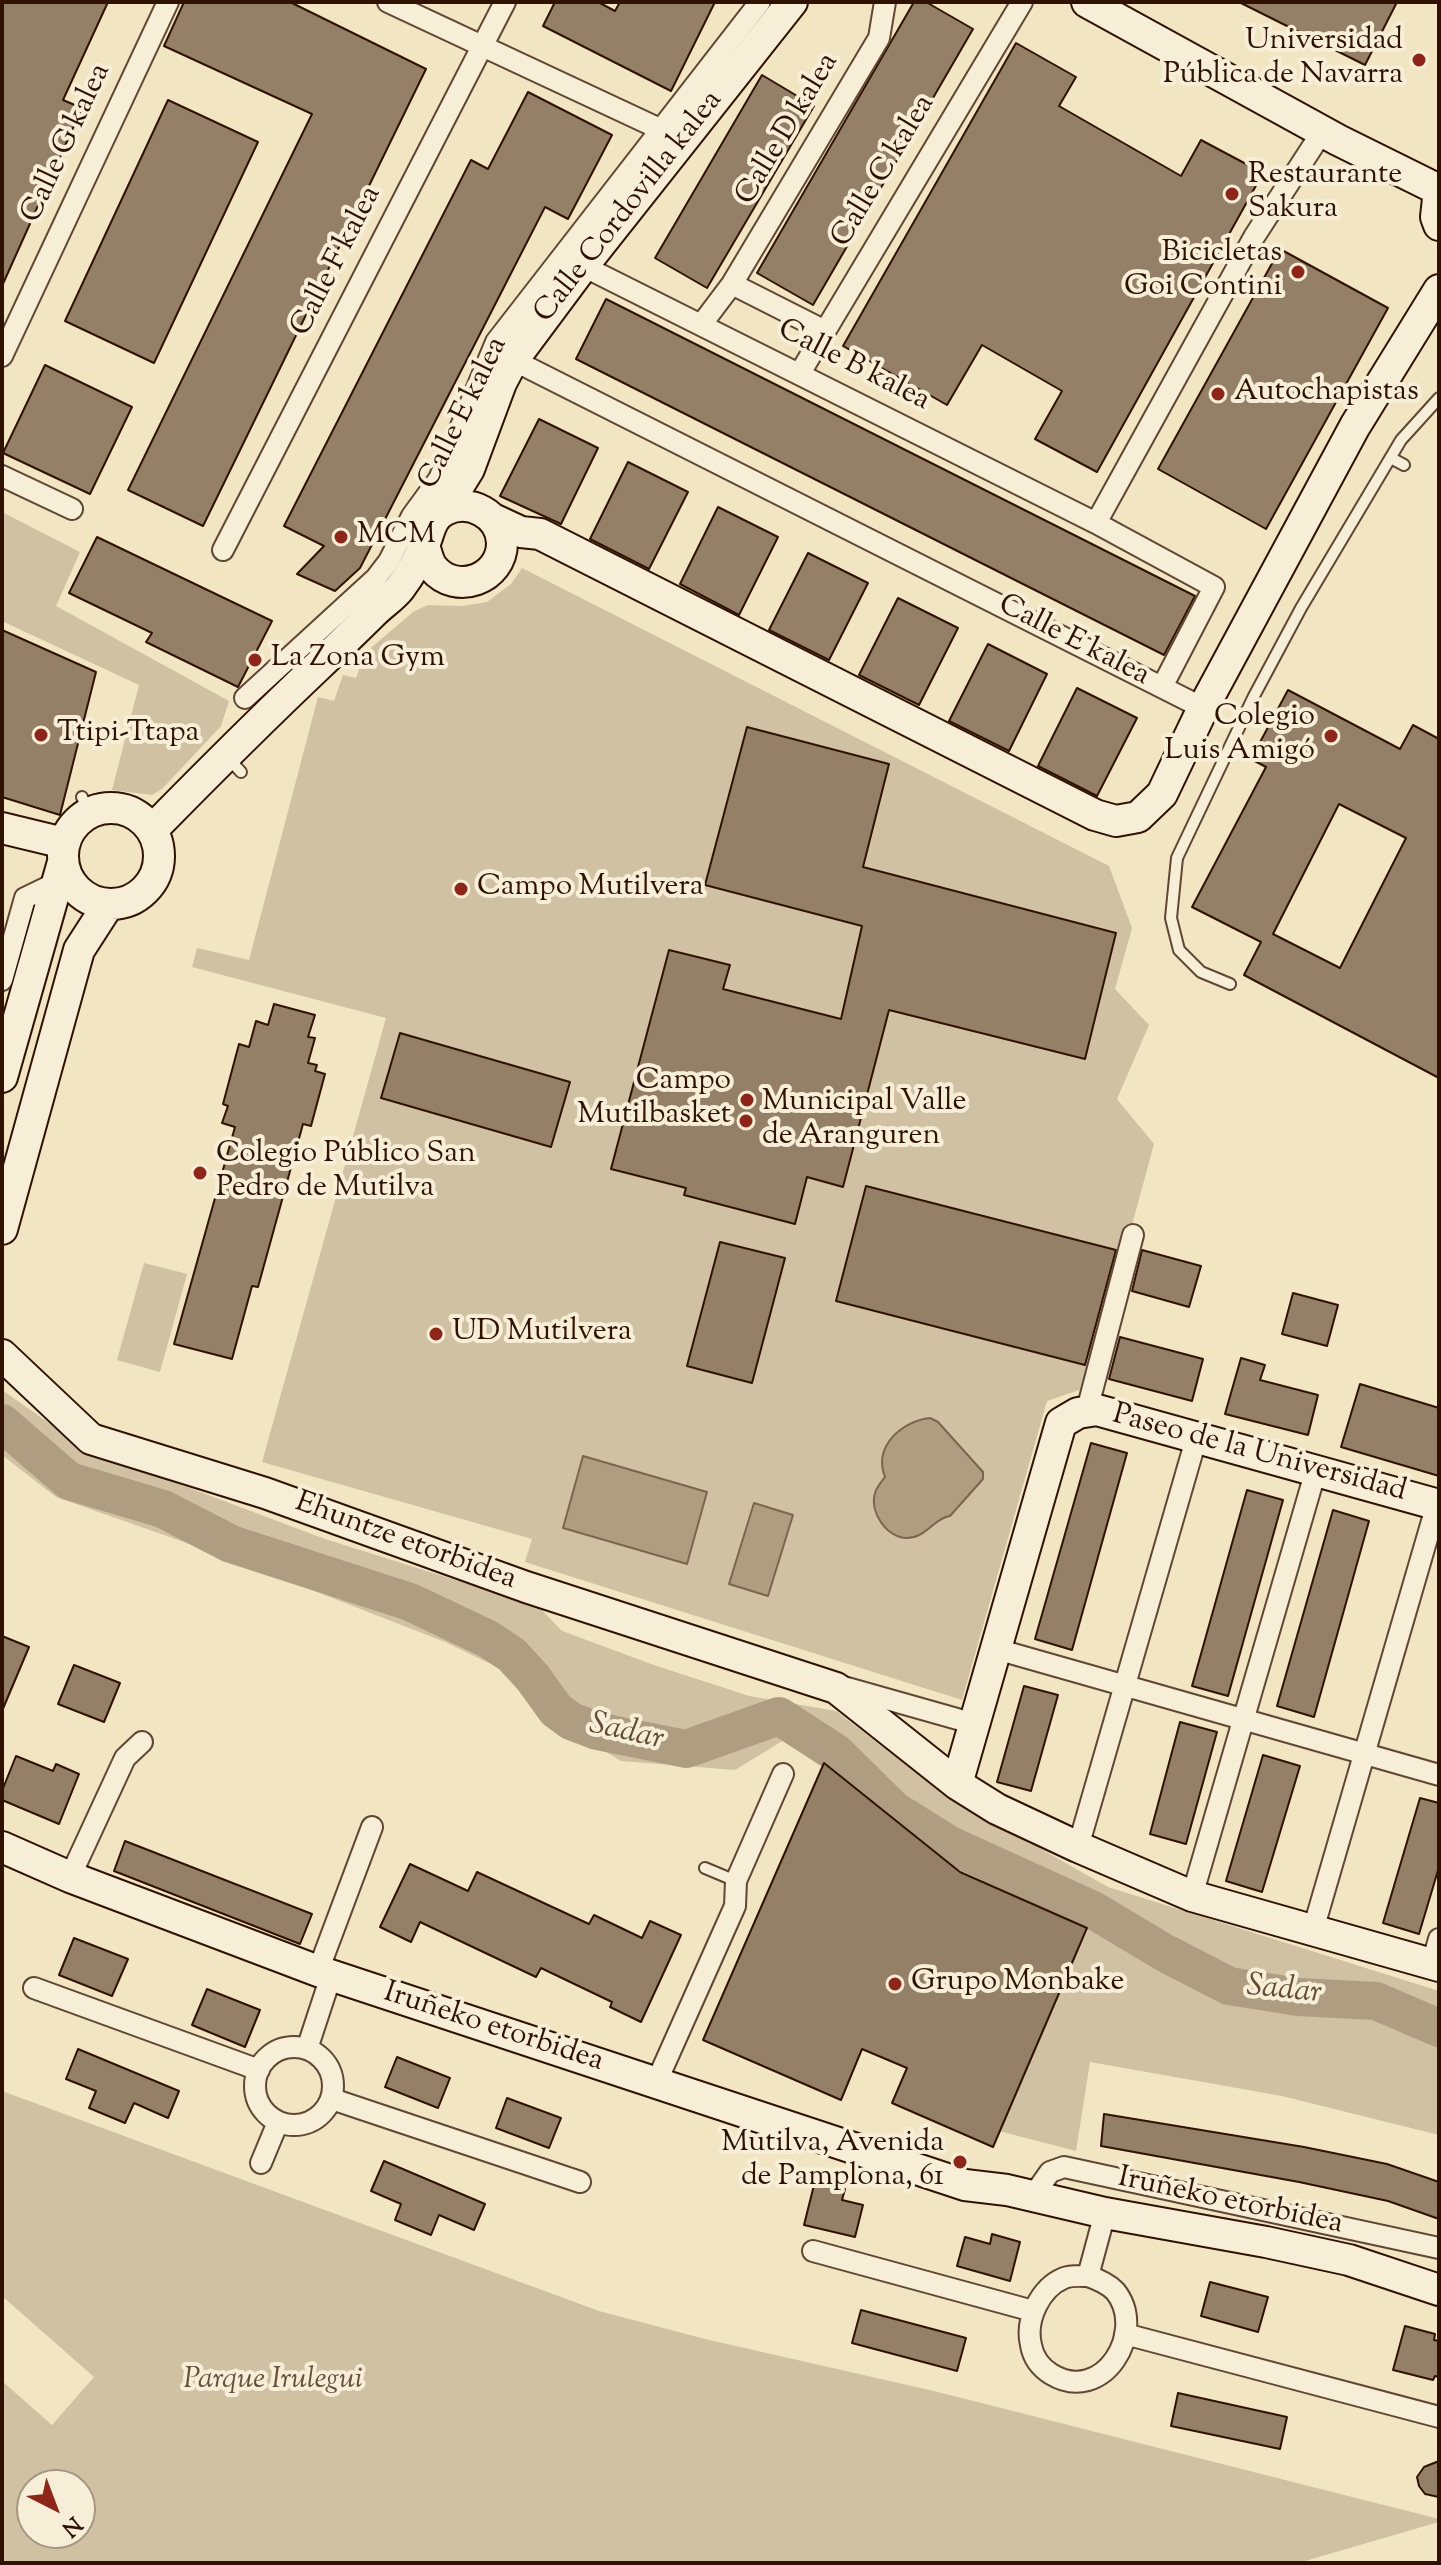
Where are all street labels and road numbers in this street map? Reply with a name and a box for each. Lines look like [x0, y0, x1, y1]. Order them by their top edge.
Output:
street label: Calle D kalea [730, 48, 848, 212]
street label: Calle G kalea [15, 59, 121, 229]
street label: Calle Cordovilla kalea [528, 85, 732, 331]
street label: Calle C kalea [826, 89, 944, 255]
street label: Calle F kalea [285, 181, 391, 343]
street label: Calle B kalea [771, 313, 935, 421]
street label: Calle E kalea [413, 332, 517, 496]
street label: Calle E kalea [991, 589, 1155, 695]
street label: Paseo de la Universidad [1108, 1398, 1410, 1512]
street label: Ehuntze etorbidea [289, 1486, 521, 1600]
street label: Iruñeko etorbidea [379, 1977, 607, 2081]
street label: Iruñeko etorbidea [1114, 2162, 1346, 2244]

